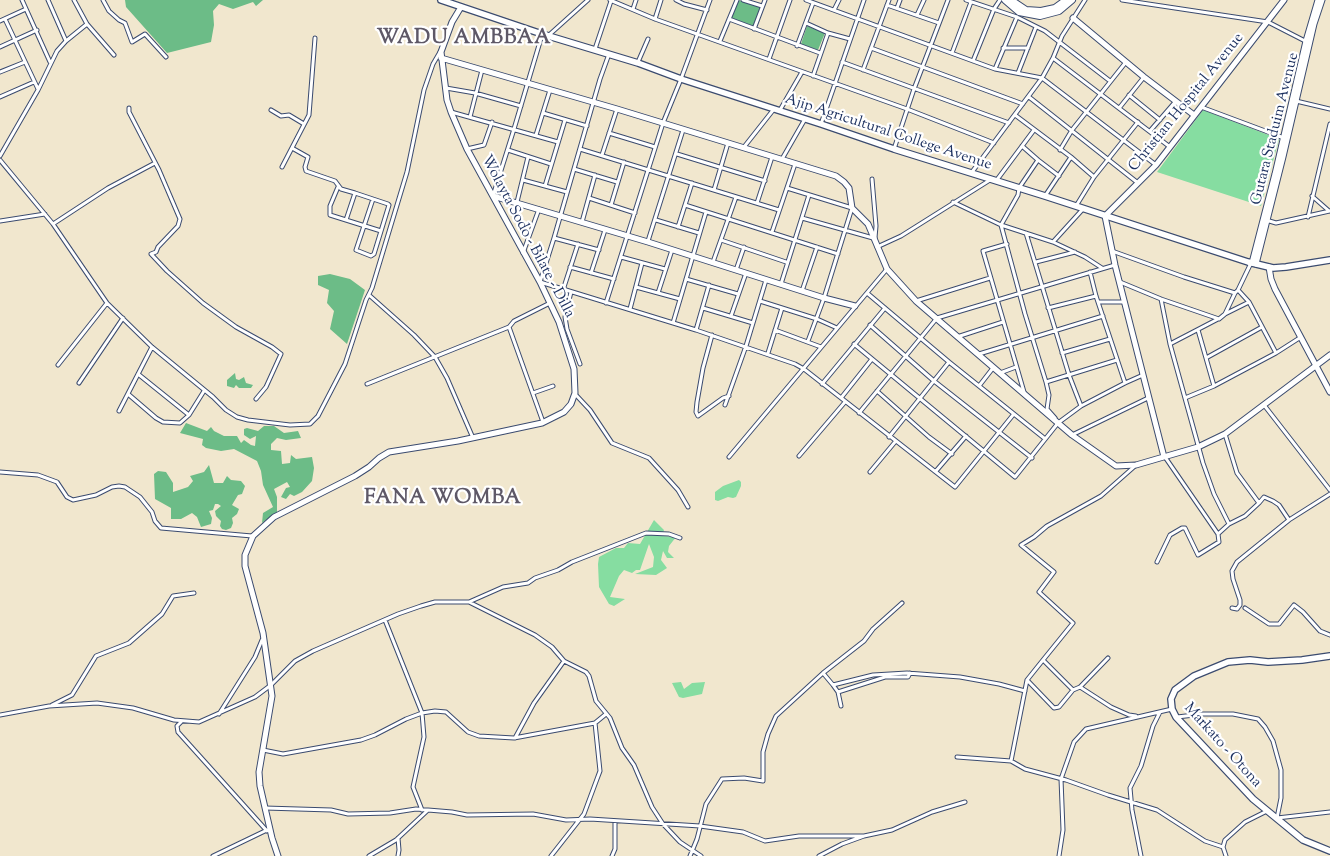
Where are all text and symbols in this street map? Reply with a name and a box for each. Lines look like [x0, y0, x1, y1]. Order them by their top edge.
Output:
district label: WADU AMBBAA [375, 28, 553, 52]
street label: Christian Hospital Avenue [1126, 30, 1248, 176]
street label: Gutara Staduim Avenue [1248, 51, 1304, 207]
street label: Ajip Agricultural College Avenue [782, 91, 994, 175]
street label: Wolayta Sodo - Bilate - Dilla [476, 153, 578, 321]
district label: FANA WOMBA [363, 488, 523, 512]
street label: Markato - Otona [1179, 700, 1265, 792]

